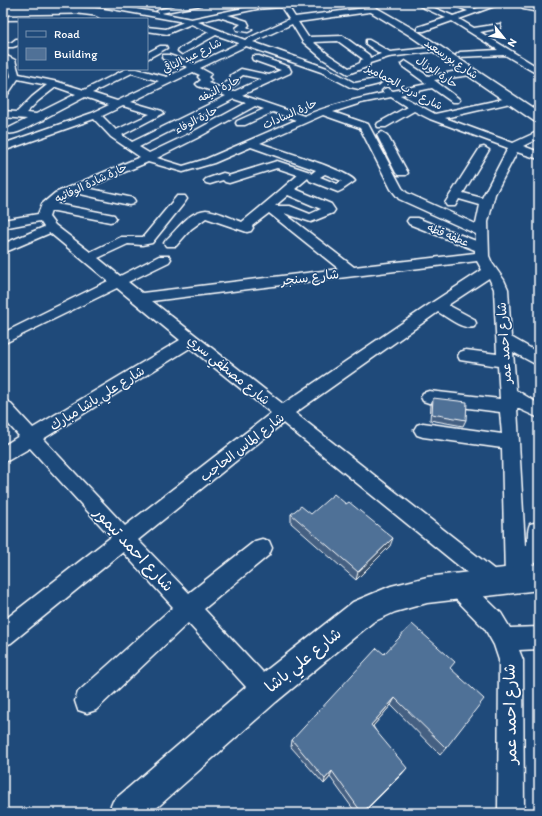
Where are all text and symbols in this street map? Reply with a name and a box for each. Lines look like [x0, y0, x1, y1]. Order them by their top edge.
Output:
legend [18, 18, 148, 70]
north arrow [484, 18, 524, 58]
text: Road [54, 27, 80, 41]
street label: شارع عبد الباقي [160, 35, 225, 78]
street label: شارع بورسعيد [421, 36, 480, 83]
text: N [505, 36, 520, 49]
text: Building [54, 47, 98, 61]
street label: حارة الوزال [413, 53, 460, 92]
street label: شارع درب الجماميز [362, 61, 445, 114]
street label: حارة النيفه [196, 73, 242, 105]
street label: حارة السادات [261, 96, 319, 132]
street label: حارة الوفاء [172, 103, 220, 138]
street label: حارة شادة الوفائيه [53, 161, 130, 206]
street label: عطفه قطه [425, 221, 471, 249]
street label: شارع سنجر [279, 266, 340, 290]
street label: شارع احمد عمر [494, 302, 516, 385]
street label: شارع مصطفي سري [182, 332, 273, 411]
street label: شارع علي باشا مبارك [47, 363, 149, 437]
street label: شارع الماس الحاجب [197, 410, 288, 486]
street label: شارع احمد تيمور [88, 502, 178, 597]
street label: شارع علي باشا [261, 624, 348, 700]
street label: شارع احمد عمر [500, 664, 522, 766]

